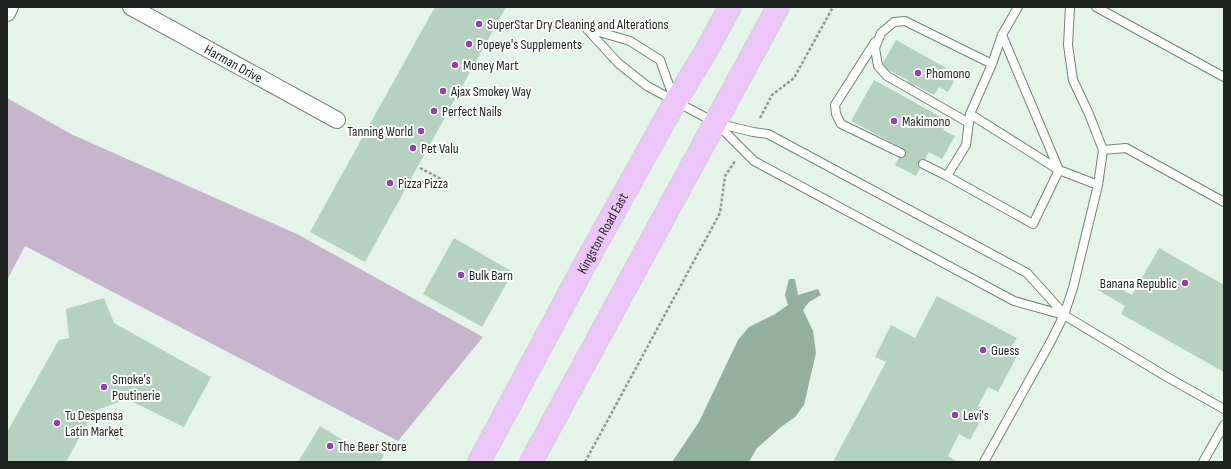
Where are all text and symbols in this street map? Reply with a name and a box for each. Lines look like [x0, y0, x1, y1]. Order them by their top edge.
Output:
place label: SuperStar Dry Cleaning and Alterations [487, 16, 668, 33]
marker: SuperStar Dry Cleaning and Alterations [474, 19, 484, 29]
place label: Popeye's Supplements [477, 36, 582, 53]
marker: Popeye's Supplements [464, 39, 474, 49]
street label: Harman Drive [201, 41, 265, 86]
place label: Money Mart [463, 57, 518, 74]
marker: Money Mart [450, 60, 460, 70]
place label: Phomono [926, 65, 970, 82]
marker: Phomono [913, 68, 923, 78]
place label: Ajax Smokey Way [450, 83, 532, 100]
marker: Ajax Smokey Way [438, 86, 448, 96]
place label: Perfect Nails [442, 103, 502, 120]
marker: Perfect Nails [429, 106, 439, 116]
place label: Makimono [902, 113, 950, 130]
marker: Makimono [889, 116, 899, 126]
place label: Tanning World [347, 123, 413, 140]
marker: Tanning World [416, 126, 426, 136]
place label: Pet Valu [421, 140, 459, 157]
marker: Pet Valu [408, 143, 418, 153]
place label: Pizza Pizza [398, 175, 448, 192]
marker: Pizza Pizza [385, 178, 395, 188]
street label: Kingston Road East [573, 190, 632, 277]
place label: Bulk Barn [469, 267, 513, 284]
marker: Bulk Barn [456, 270, 466, 280]
place label: Banana Republic [1100, 275, 1177, 292]
marker: Banana Republic [1180, 278, 1190, 288]
place label: Guess [991, 342, 1019, 359]
marker: Guess [978, 345, 988, 355]
place label: Smoke's Poutinerie [112, 371, 160, 404]
marker: Smoke's Poutinerie [99, 382, 109, 392]
place label: Tu Despensa Latin Market [65, 407, 123, 440]
place label: Levi's [963, 407, 989, 424]
marker: Levi's [950, 410, 960, 420]
marker: Tu Despensa Latin Market [52, 418, 62, 428]
place label: The Beer Store [338, 438, 407, 455]
marker: The Beer Store [325, 441, 335, 451]

